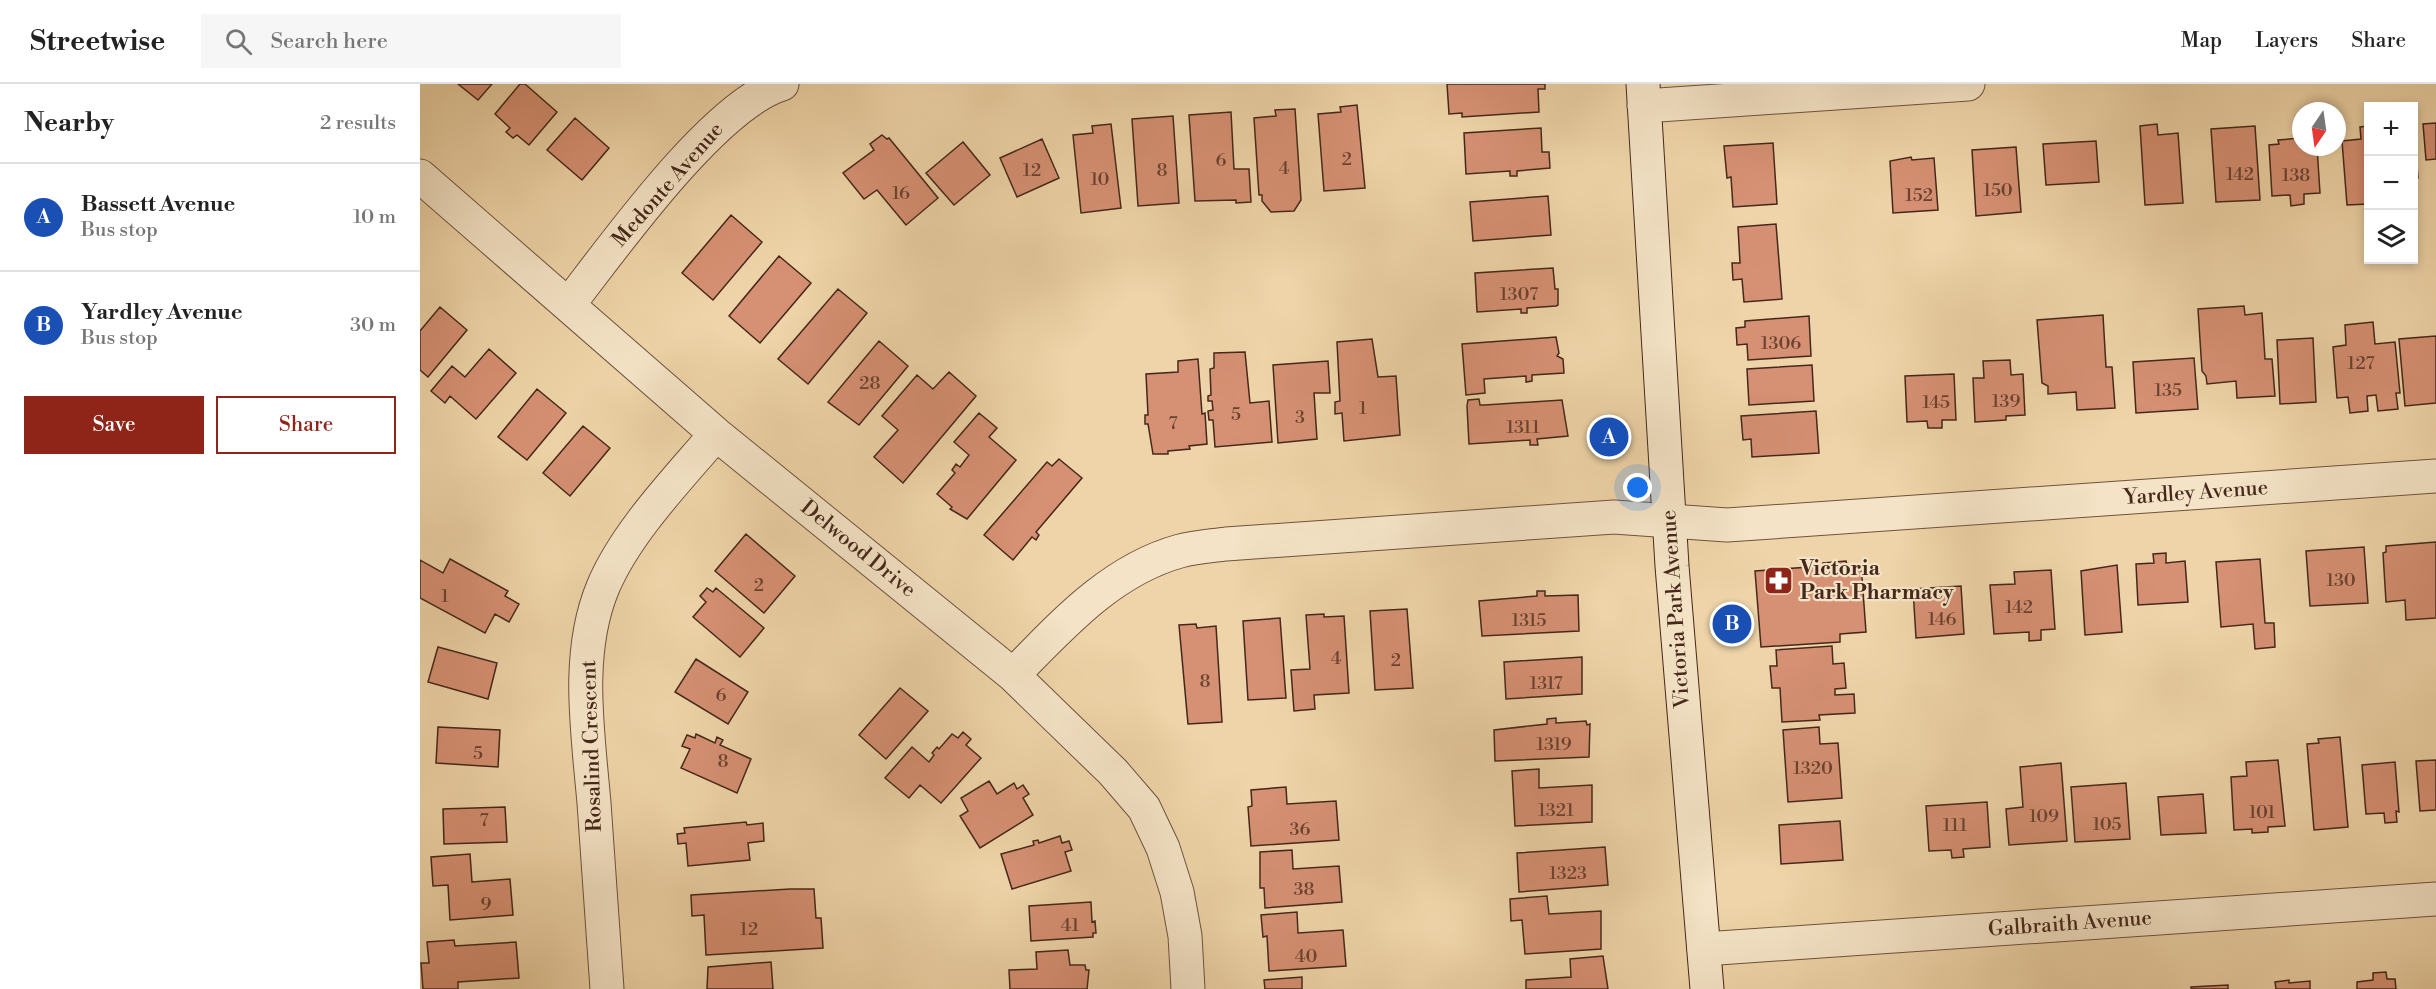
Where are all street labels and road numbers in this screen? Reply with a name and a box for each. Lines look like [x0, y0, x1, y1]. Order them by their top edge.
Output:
street label: Medonte Avenue [607, 117, 729, 253]
street label: Yardley Avenue [2122, 475, 2269, 511]
street label: Delwood Drive [795, 495, 921, 603]
street label: Victoria Park Avenue [1656, 509, 1696, 710]
street label: Rosalind Crescent [576, 659, 608, 832]
street label: Galbraith Avenue [1987, 905, 2153, 943]

